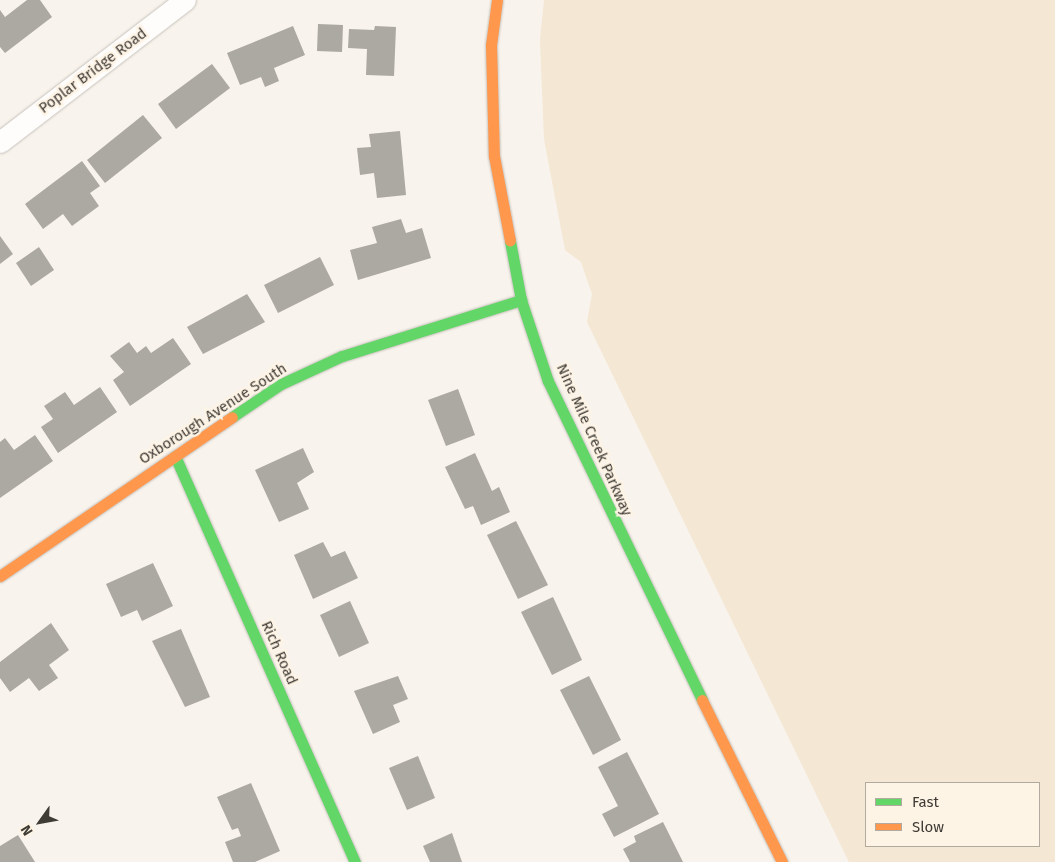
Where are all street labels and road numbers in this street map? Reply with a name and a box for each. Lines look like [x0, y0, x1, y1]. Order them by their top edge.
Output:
street label: Poplar Bridge Road [35, 25, 151, 117]
street label: Oxborough Avenue South [136, 360, 290, 468]
street label: Nine Mile Creek Parkway [552, 361, 636, 519]
street label: Rich Road [257, 618, 301, 688]

